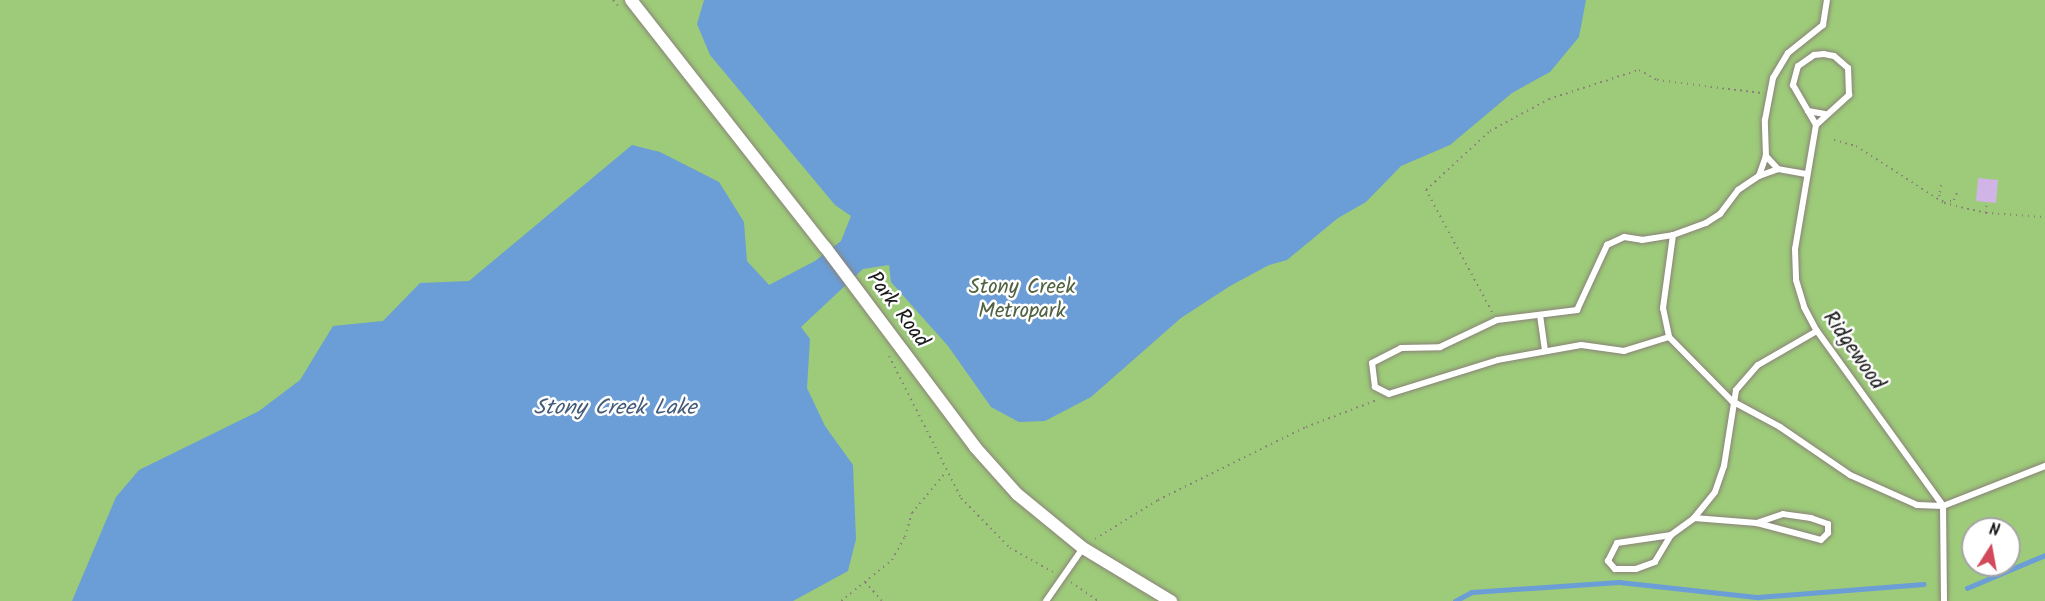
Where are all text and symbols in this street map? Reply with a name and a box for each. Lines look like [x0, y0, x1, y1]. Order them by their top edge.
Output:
street label: Park Road [860, 267, 934, 353]
park label: Stony Creek Metropark [969, 275, 1075, 325]
street label: Ridgewood [1817, 307, 1889, 395]
water label: Stony Creek Lake [534, 396, 696, 422]
north arrow [1961, 517, 2021, 577]
text: N [1987, 518, 2001, 544]

